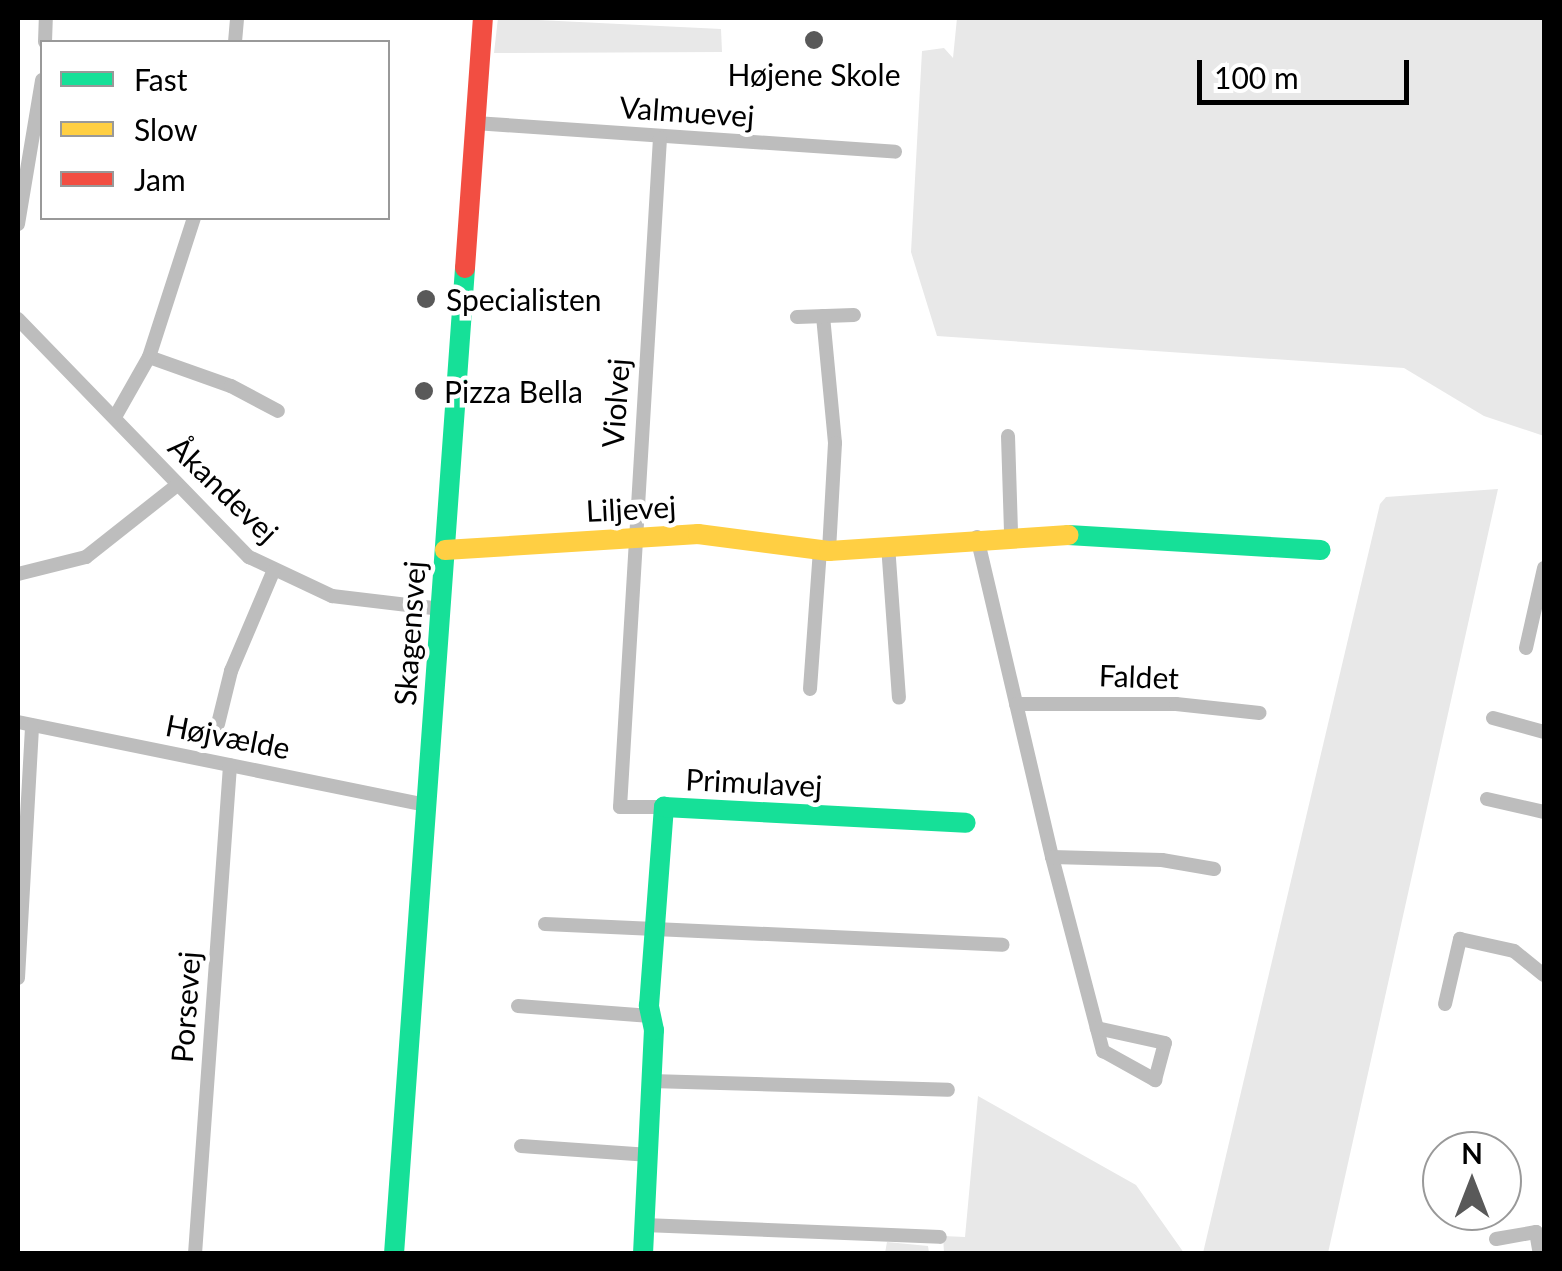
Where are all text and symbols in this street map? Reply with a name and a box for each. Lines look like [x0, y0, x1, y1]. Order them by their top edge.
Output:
marker: Højene Skole [803, 29, 825, 51]
legend [40, 40, 390, 220]
scale bar [1202, 40, 1414, 102]
place label: Højene Skole [727, 56, 901, 92]
text: 100 m [1214, 59, 1299, 95]
text: Fast [134, 61, 188, 97]
street label: Valmuevej [618, 88, 756, 134]
text: Slow [134, 111, 197, 147]
text: Jam [134, 161, 186, 197]
place label: Specialisten [446, 281, 602, 317]
marker: Specialisten [415, 288, 437, 310]
street label: Violvej [594, 357, 636, 449]
place label: Pizza Bella [444, 373, 583, 409]
marker: Pizza Bella [413, 380, 435, 402]
street label: Åkandevej [162, 428, 286, 550]
street label: Liljevej [585, 488, 677, 528]
street label: Skagensvej [386, 559, 432, 707]
street label: Faldet [1098, 657, 1180, 695]
street label: Højvælde [163, 706, 293, 766]
street label: Primulavej [685, 760, 823, 804]
street label: Porsevej [163, 950, 207, 1064]
north arrow [1422, 1131, 1522, 1231]
text: N [1461, 1136, 1483, 1170]

